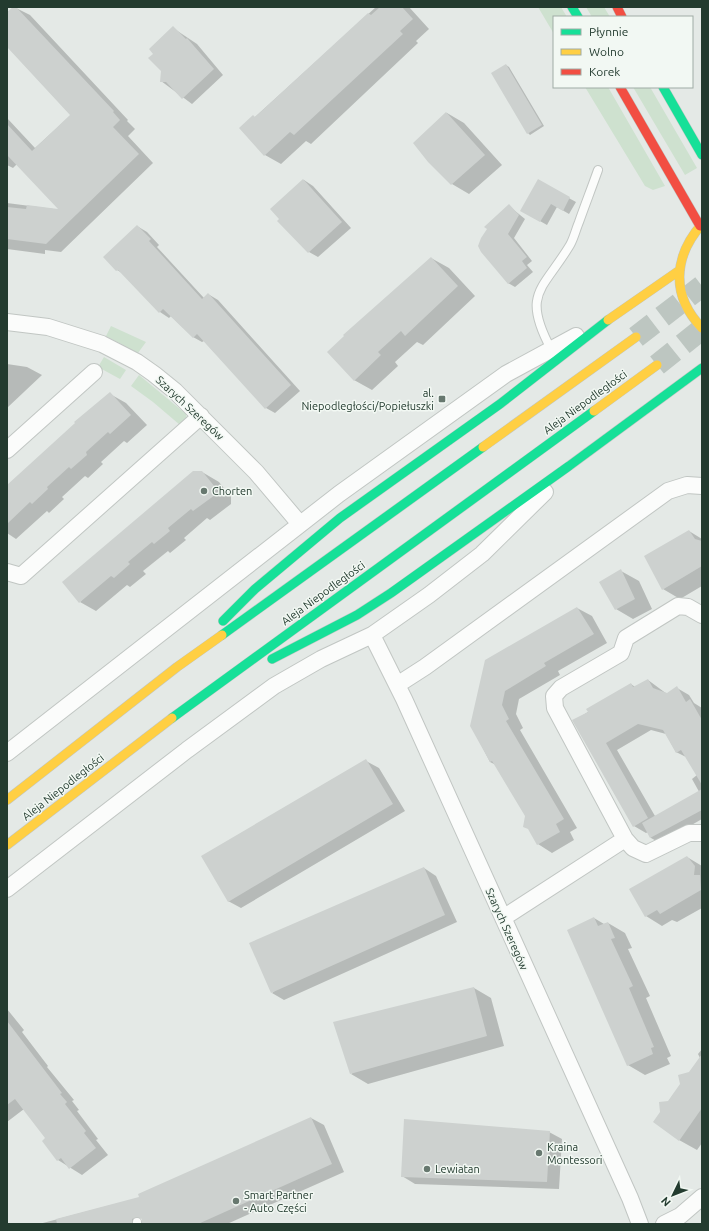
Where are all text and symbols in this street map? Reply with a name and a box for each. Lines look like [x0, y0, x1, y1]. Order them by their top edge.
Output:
legend [553, 16, 693, 88]
text: Płynnie [589, 25, 628, 38]
text: Wolno [589, 45, 624, 58]
text: Korek [589, 65, 620, 78]
street label: Aleja Niepodległości [541, 368, 629, 436]
street label: Szarych Szeregów [154, 373, 227, 443]
place label: al. Niepodległości/Popiełuszki [301, 387, 434, 412]
marker: al. Niepodległości/Popiełuszki [437, 394, 447, 404]
place label: Chorten [212, 485, 252, 497]
marker: Chorten [199, 486, 209, 496]
street label: Aleja Niepodległości [279, 559, 367, 627]
street label: Aleja Niepodległości [20, 751, 106, 823]
street label: Szarych Szeregów [484, 886, 531, 972]
place label: Kraina Montessori [547, 1141, 602, 1166]
marker: Kraina Montessori [534, 1148, 544, 1158]
place label: Lewiatan [435, 1163, 480, 1175]
marker: Lewiatan [422, 1164, 432, 1174]
north arrow [653, 1175, 693, 1215]
place label: Smart Partner - Auto Części [244, 1189, 314, 1214]
text: N [658, 1195, 673, 1209]
marker: Smart Partner - Auto Części [231, 1196, 241, 1206]

